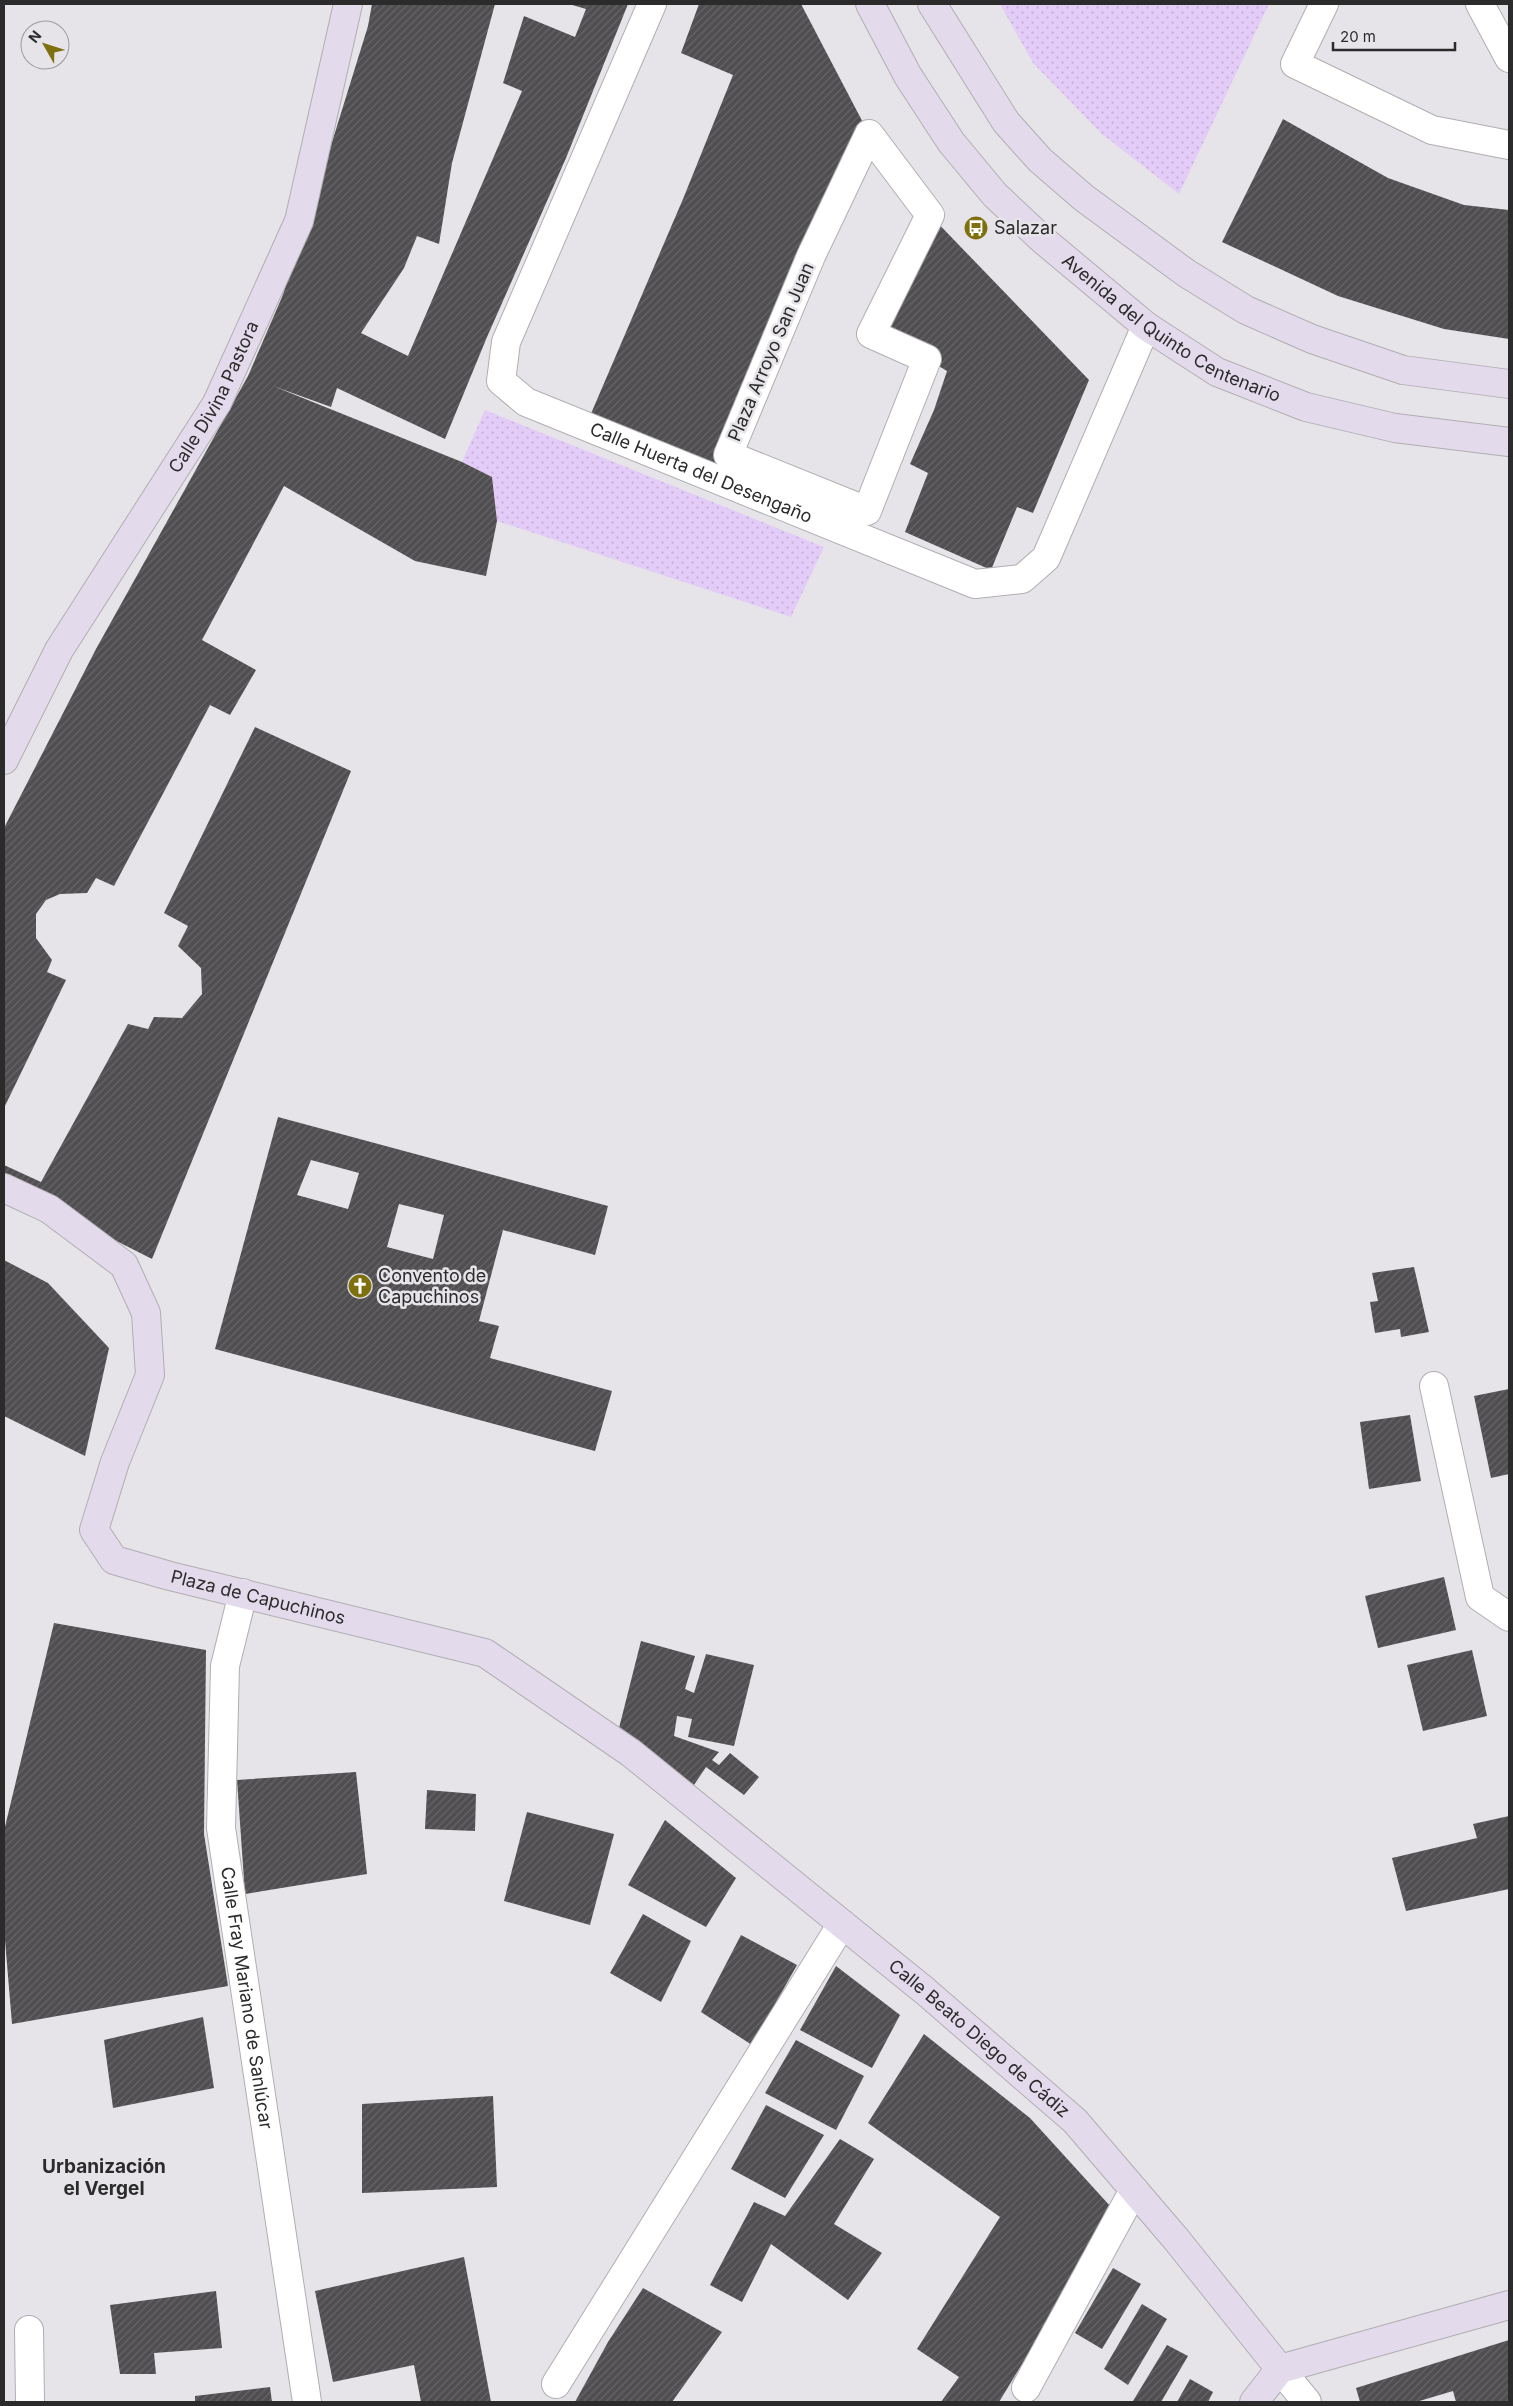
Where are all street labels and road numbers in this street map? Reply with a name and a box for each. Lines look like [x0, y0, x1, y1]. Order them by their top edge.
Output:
street label: Avenida del Quinto Centenario [1058, 250, 1284, 406]
street label: Plaza Arroyo San Juan [723, 259, 818, 444]
street label: Calle Divina Pastora [164, 318, 263, 477]
street label: Calle Huerta del Desengaño [587, 418, 815, 527]
street label: Plaza de Capuchinos [169, 1566, 347, 1628]
street label: Calle Fray Mariano de Sanlúcar [217, 1865, 277, 2131]
street label: Calle Beato Diego de Cádiz [885, 1955, 1074, 2122]

